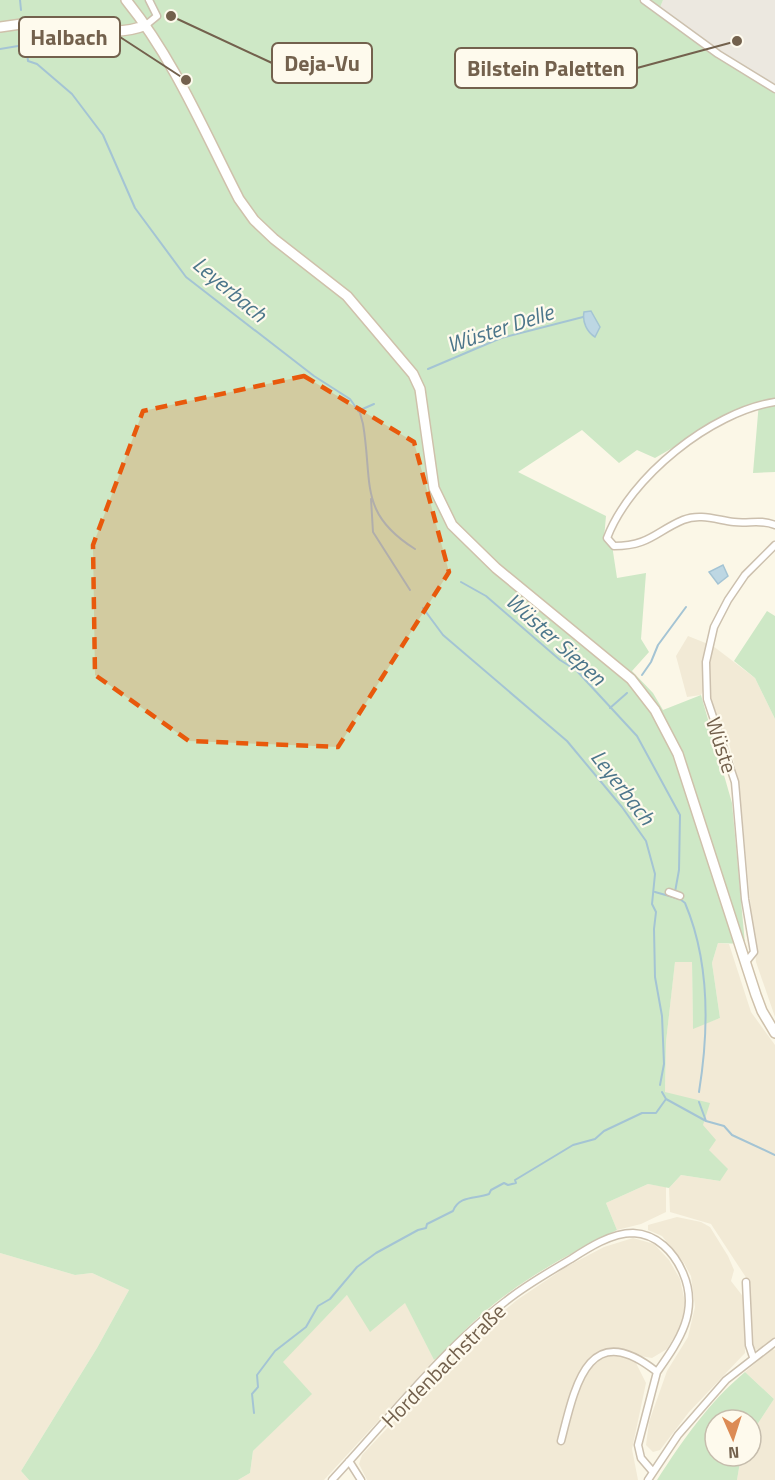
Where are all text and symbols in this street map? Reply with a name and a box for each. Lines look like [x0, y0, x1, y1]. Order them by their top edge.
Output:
callout: Halbach [19, 17, 120, 57]
text: Halbach [30, 20, 108, 54]
callout: Deja-Vu [272, 43, 372, 83]
text: Deja-Vu [284, 46, 360, 80]
callout: Bilstein Paletten [455, 48, 637, 88]
text: Bilstein Paletten [467, 51, 625, 85]
water label: Leyerbach [185, 248, 275, 331]
water label: Wüster Delle [442, 294, 560, 361]
water label: Wüster Siepen [498, 585, 615, 694]
street label: Wüste [698, 713, 746, 777]
water label: Leyerbach [583, 742, 664, 833]
street label: Hordenbachstraße [373, 1295, 513, 1435]
north arrow [703, 1408, 763, 1468]
text: N [728, 1441, 740, 1465]

